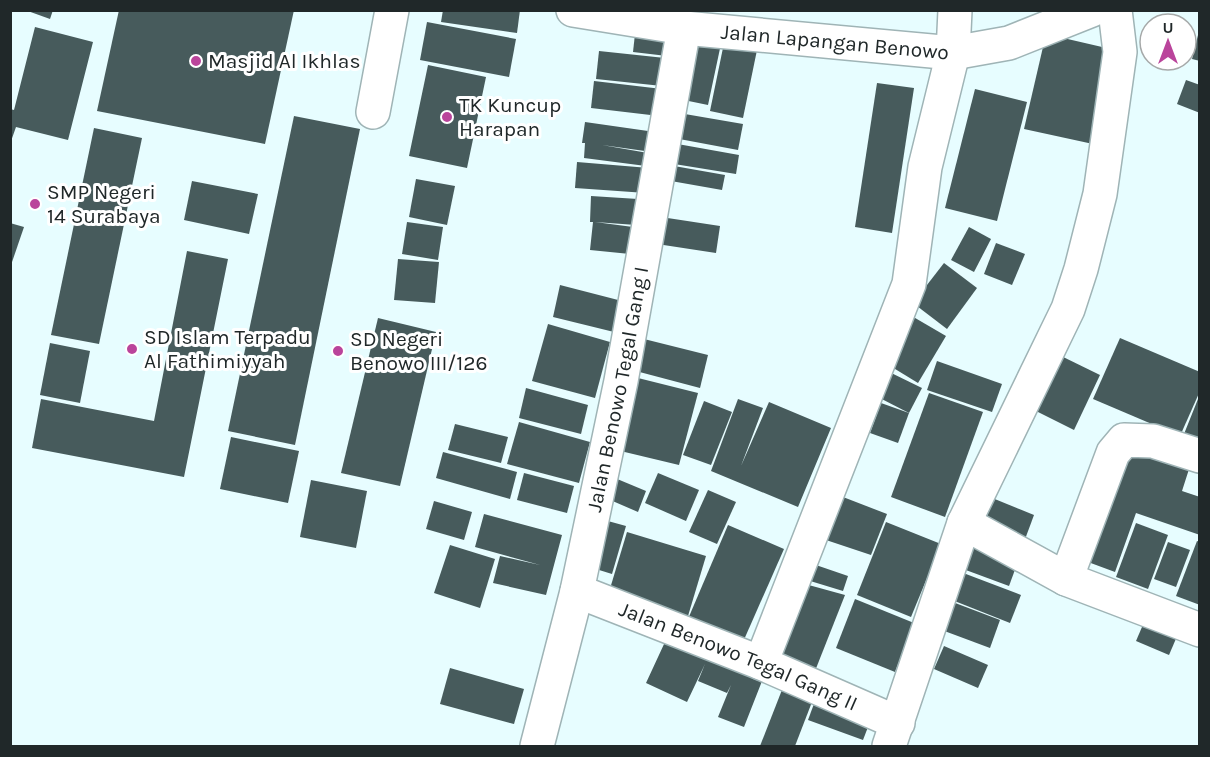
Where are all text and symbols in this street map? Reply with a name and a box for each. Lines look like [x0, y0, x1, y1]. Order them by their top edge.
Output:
north arrow [1138, 12, 1198, 72]
text: U [1162, 18, 1174, 37]
street label: Jalan Lapangan Benowo [720, 19, 950, 65]
place label: Masjid Al Ikhlas [208, 49, 360, 73]
marker: Masjid Al Ikhlas [189, 54, 203, 68]
place label: TK Kuncup Harapan [459, 93, 561, 141]
marker: TK Kuncup Harapan [440, 110, 454, 124]
place label: SMP Negeri 14 Surabaya [47, 180, 161, 228]
marker: SMP Negeri 14 Surabaya [28, 197, 42, 211]
street label: Jalan Benowo Tegal Gang I [582, 265, 653, 514]
place label: SD Islam Terpadu Al Fathimiyyah [144, 325, 311, 373]
place label: SD Negeri Benowo III/126 [350, 327, 488, 375]
marker: SD Islam Terpadu Al Fathimiyyah [125, 342, 139, 356]
marker: SD Negeri Benowo III/126 [331, 344, 345, 358]
street label: Jalan Benowo Tegal Gang II [616, 597, 861, 716]

